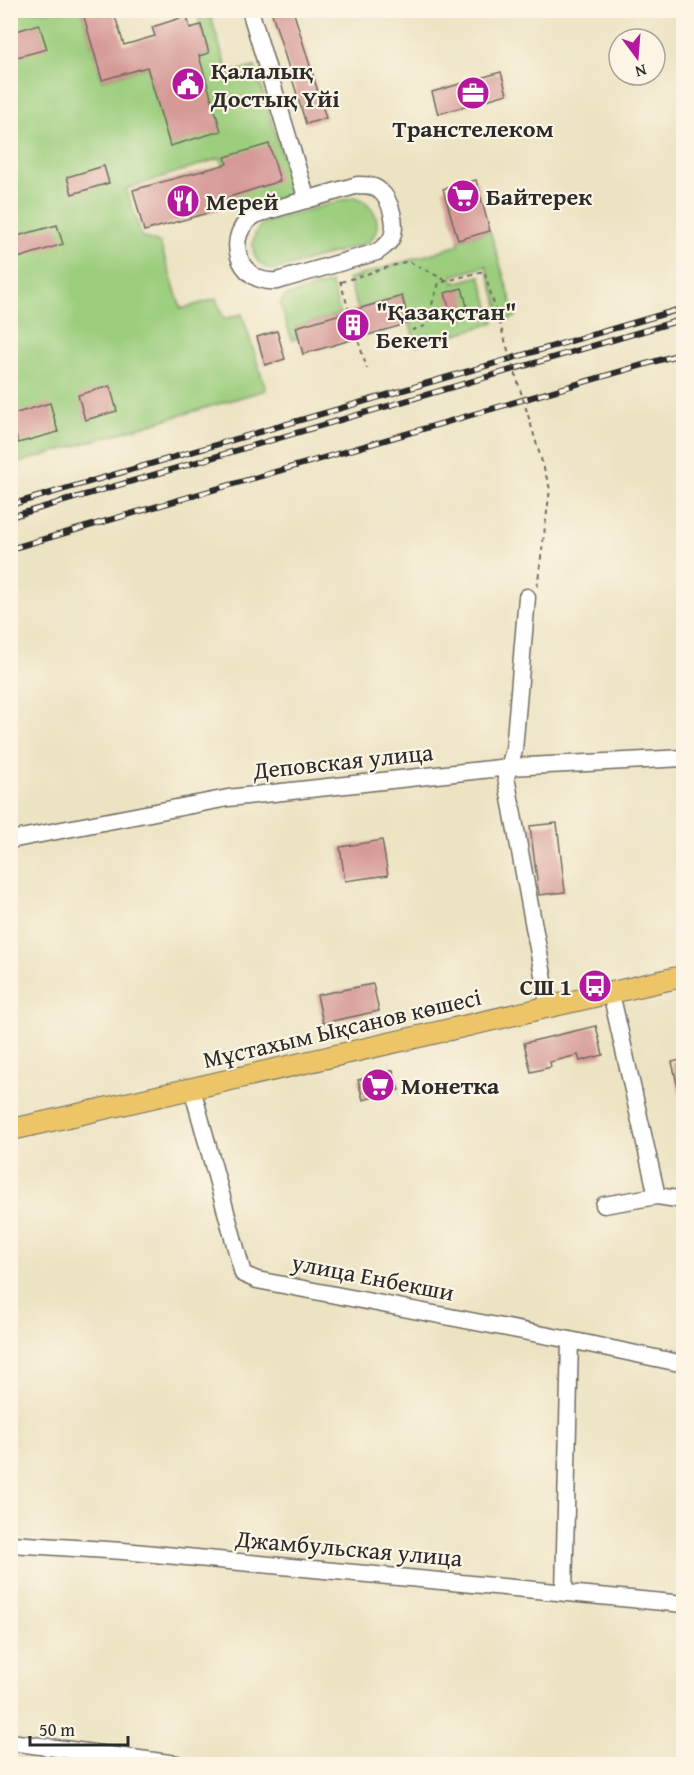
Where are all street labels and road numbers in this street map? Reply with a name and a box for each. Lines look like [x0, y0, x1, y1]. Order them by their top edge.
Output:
street label: Деповская улица [250, 734, 435, 788]
street label: Мұстахым Ықсанов көшесі [199, 979, 485, 1077]
street label: улица Енбекши [288, 1244, 457, 1310]
street label: Джамбульская улица [233, 1521, 464, 1575]

